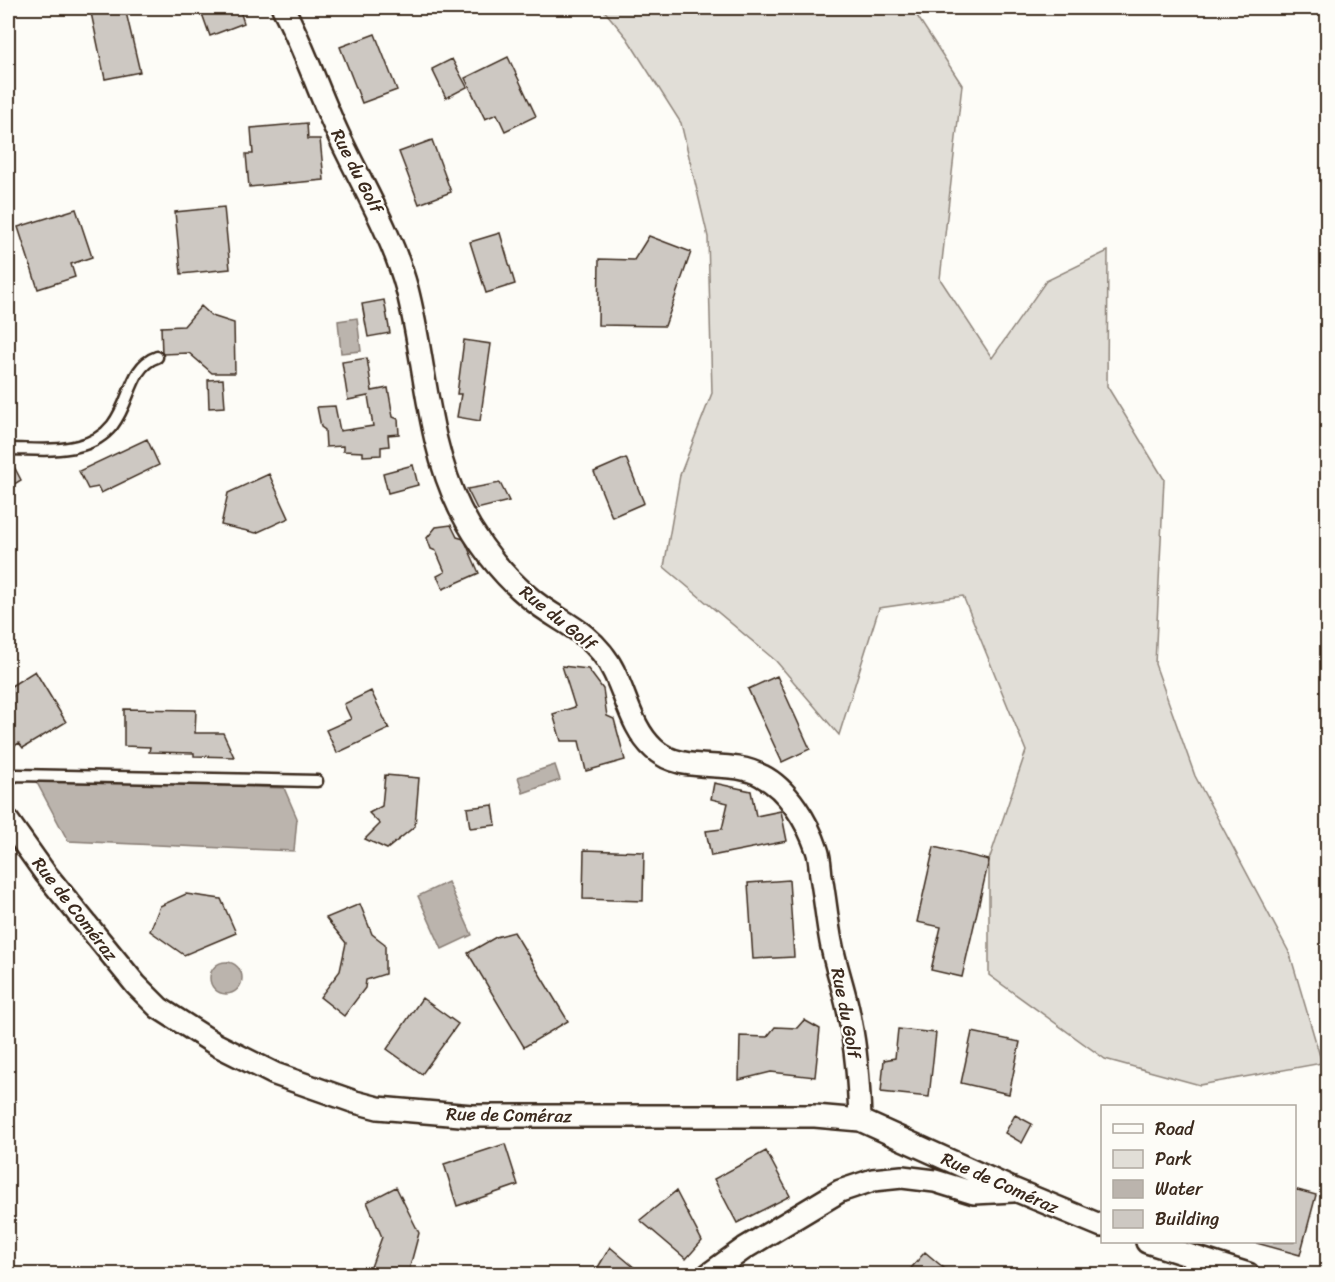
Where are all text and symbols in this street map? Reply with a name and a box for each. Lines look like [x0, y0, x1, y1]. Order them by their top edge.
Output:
street label: Rue du Golf [322, 123, 393, 221]
street label: Rue du Golf [512, 577, 605, 661]
street label: Rue de Coméraz [24, 850, 127, 969]
street label: Rue du Golf [822, 965, 871, 1063]
street label: Rue de Coméraz [446, 1098, 573, 1132]
legend [1101, 1105, 1296, 1243]
text: Road [1155, 1113, 1195, 1145]
street label: Rue de Coméraz [936, 1143, 1064, 1223]
text: Park [1155, 1143, 1192, 1175]
text: Water [1155, 1173, 1204, 1205]
text: Building [1155, 1203, 1219, 1235]

